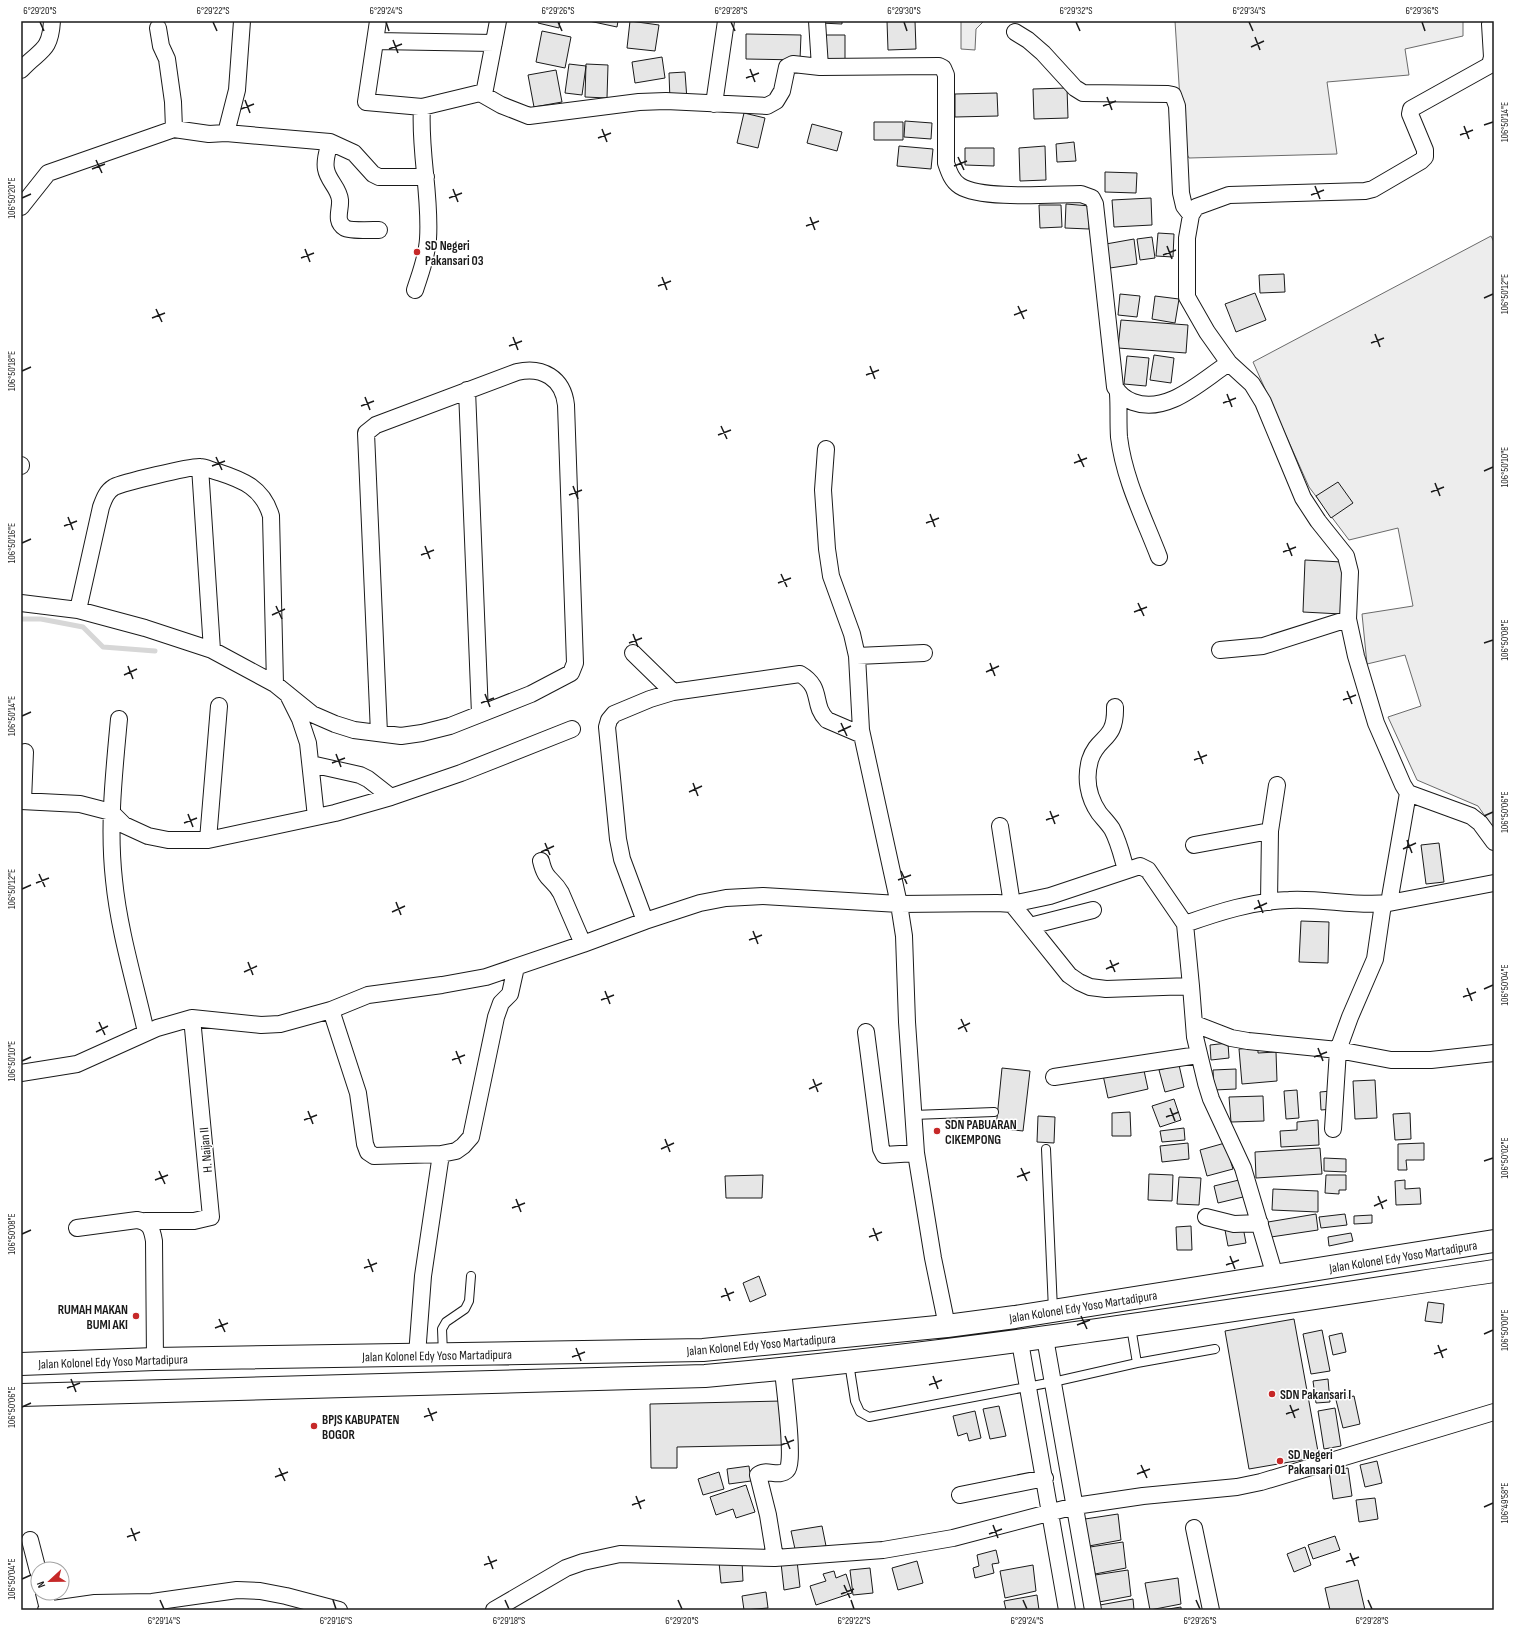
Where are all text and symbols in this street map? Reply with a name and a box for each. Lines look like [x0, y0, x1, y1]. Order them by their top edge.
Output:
text: 6°29'20"S [23, 5, 57, 17]
text: 6°29'22"S [197, 5, 229, 17]
text: 6°29'24"S [370, 5, 402, 17]
text: 6°29'26"S [541, 5, 575, 17]
text: 6°29'28"S [714, 5, 748, 17]
text: 6°29'30"S [887, 5, 921, 17]
text: 6°29'32"S [1060, 5, 1093, 17]
text: 6°29'34"S [1232, 5, 1266, 17]
text: 6°29'36"S [1405, 5, 1439, 17]
text: 106°50'14"E [1499, 102, 1511, 142]
text: 106°50'20"E [6, 178, 18, 218]
place label: SD Negeri Pakansari 03 [425, 238, 484, 269]
marker: SD Negeri Pakansari 03 [412, 247, 422, 257]
text: 106°50'12"E [1499, 274, 1511, 314]
text: 106°50'18"E [6, 351, 18, 391]
text: 106°50'10"E [1499, 447, 1511, 487]
text: 106°50'16"E [6, 523, 18, 563]
text: 106°50'08"E [1499, 619, 1511, 661]
text: 106°50'14"E [6, 696, 18, 736]
text: 106°50'06"E [1499, 791, 1511, 833]
text: 106°50'12"E [6, 869, 18, 909]
text: 106°50'04"E [1499, 964, 1511, 1006]
text: 106°50'10"E [6, 1041, 18, 1081]
place label: SDN PABUARAN CIKEMPONG [945, 1117, 1017, 1148]
marker: SDN PABUARAN CIKEMPONG [932, 1126, 942, 1136]
street label: H. Naijan II [196, 1127, 216, 1173]
text: 106°50'02"E [1499, 1138, 1511, 1178]
text: 106°50'08"E [6, 1213, 18, 1255]
street label: Jalan Kolonel Edy Yoso Martadipura [1327, 1237, 1478, 1277]
street label: Jalan Kolonel Edy Yoso Martadipura [1007, 1287, 1158, 1327]
place label: RUMAH MAKAN BUMI AKI [58, 1302, 128, 1333]
text: 106°50'00"E [1499, 1309, 1511, 1351]
marker: RUMAH MAKAN BUMI AKI [131, 1311, 141, 1321]
street label: Jalan Kolonel Edy Yoso Martadipura [685, 1331, 836, 1360]
street label: Jalan Kolonel Edy Yoso Martadipura [361, 1347, 512, 1365]
street label: Jalan Kolonel Edy Yoso Martadipura [37, 1351, 188, 1373]
text: 106°50'06"E [6, 1386, 18, 1428]
place label: SDN Pakansari I [1280, 1387, 1351, 1403]
marker: SDN Pakansari I [1267, 1389, 1277, 1399]
place label: BPJS KABUPATEN BOGOR [322, 1412, 400, 1443]
marker: BPJS KABUPATEN BOGOR [309, 1421, 319, 1431]
place label: SD Negeri Pakansari 01 [1288, 1447, 1346, 1478]
marker: SD Negeri Pakansari 01 [1275, 1456, 1285, 1466]
text: 106°49'58"E [1499, 1483, 1511, 1523]
text: 106°50'04"E [6, 1558, 18, 1600]
north arrow [30, 1561, 70, 1601]
text: N [34, 1579, 48, 1590]
text: 6°29'14"S [148, 1615, 180, 1627]
text: 6°29'16"S [320, 1615, 352, 1627]
text: 6°29'18"S [493, 1615, 525, 1627]
text: 6°29'20"S [665, 1615, 699, 1627]
text: 6°29'22"S [838, 1615, 870, 1627]
text: 6°29'24"S [1011, 1615, 1043, 1627]
text: 6°29'26"S [1183, 1615, 1217, 1627]
text: 6°29'28"S [1355, 1615, 1389, 1627]

